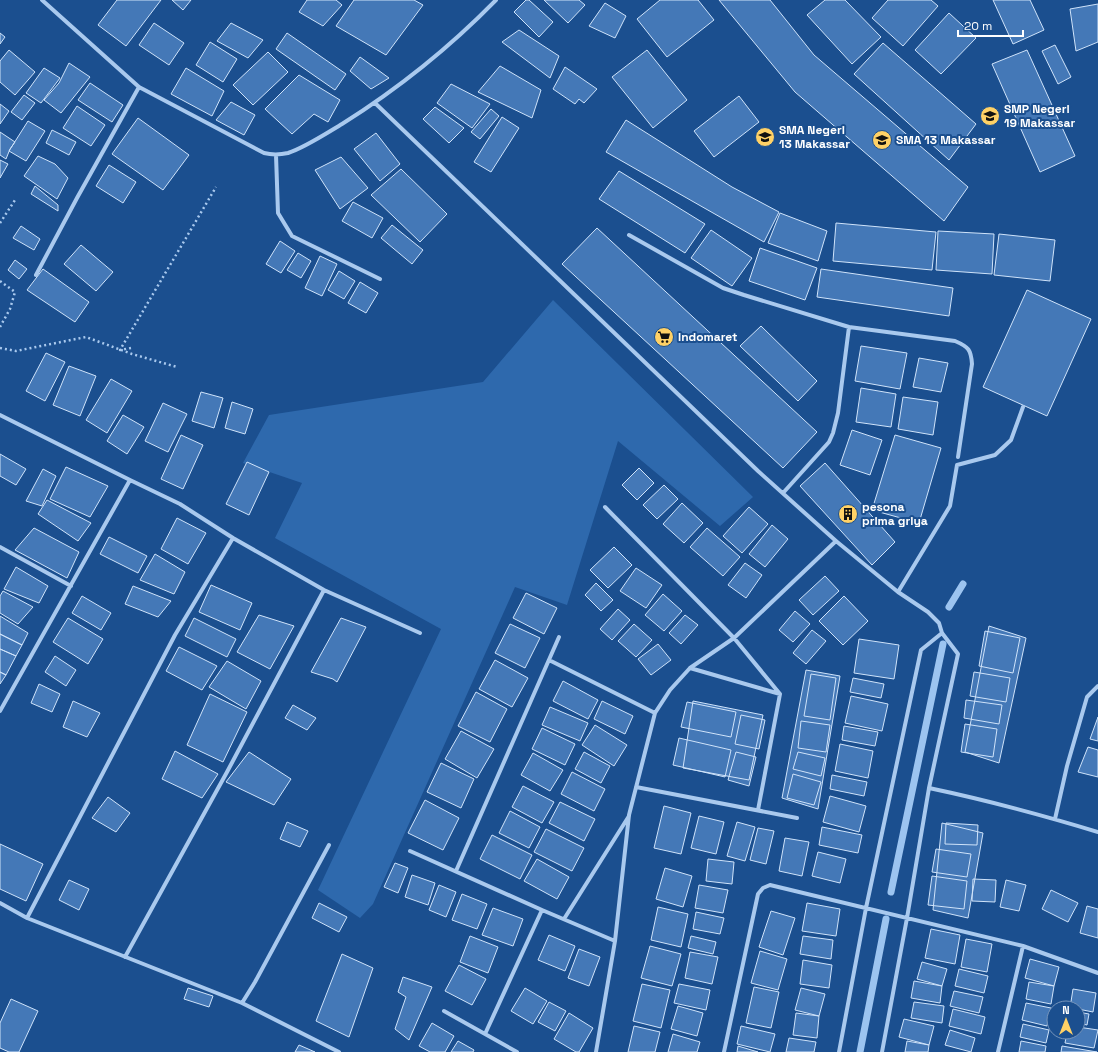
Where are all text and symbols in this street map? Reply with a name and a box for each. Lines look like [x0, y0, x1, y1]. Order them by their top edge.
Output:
scale bar [958, 12, 1023, 38]
text: 20 m [964, 18, 992, 34]
place label: SMP Negeri 19 Makassar [1004, 101, 1075, 131]
school or university icon: SMP Negeri 19 Makassar [979, 105, 1001, 127]
place label: SMA Negeri 13 Makassar [779, 122, 850, 152]
school or university icon: SMA Negeri 13 Makassar [754, 126, 776, 148]
school or university icon: SMA 13 Makassar [871, 129, 893, 151]
place label: SMA 13 Makassar [896, 132, 996, 148]
supermarket icon: Indomaret [653, 326, 675, 348]
place label: Indomaret [678, 329, 738, 345]
place label: pesona prima griya [862, 499, 928, 529]
building icon: pesona prima griya [837, 503, 859, 525]
north arrow [1046, 1000, 1086, 1040]
text: N [1062, 1003, 1070, 1017]

